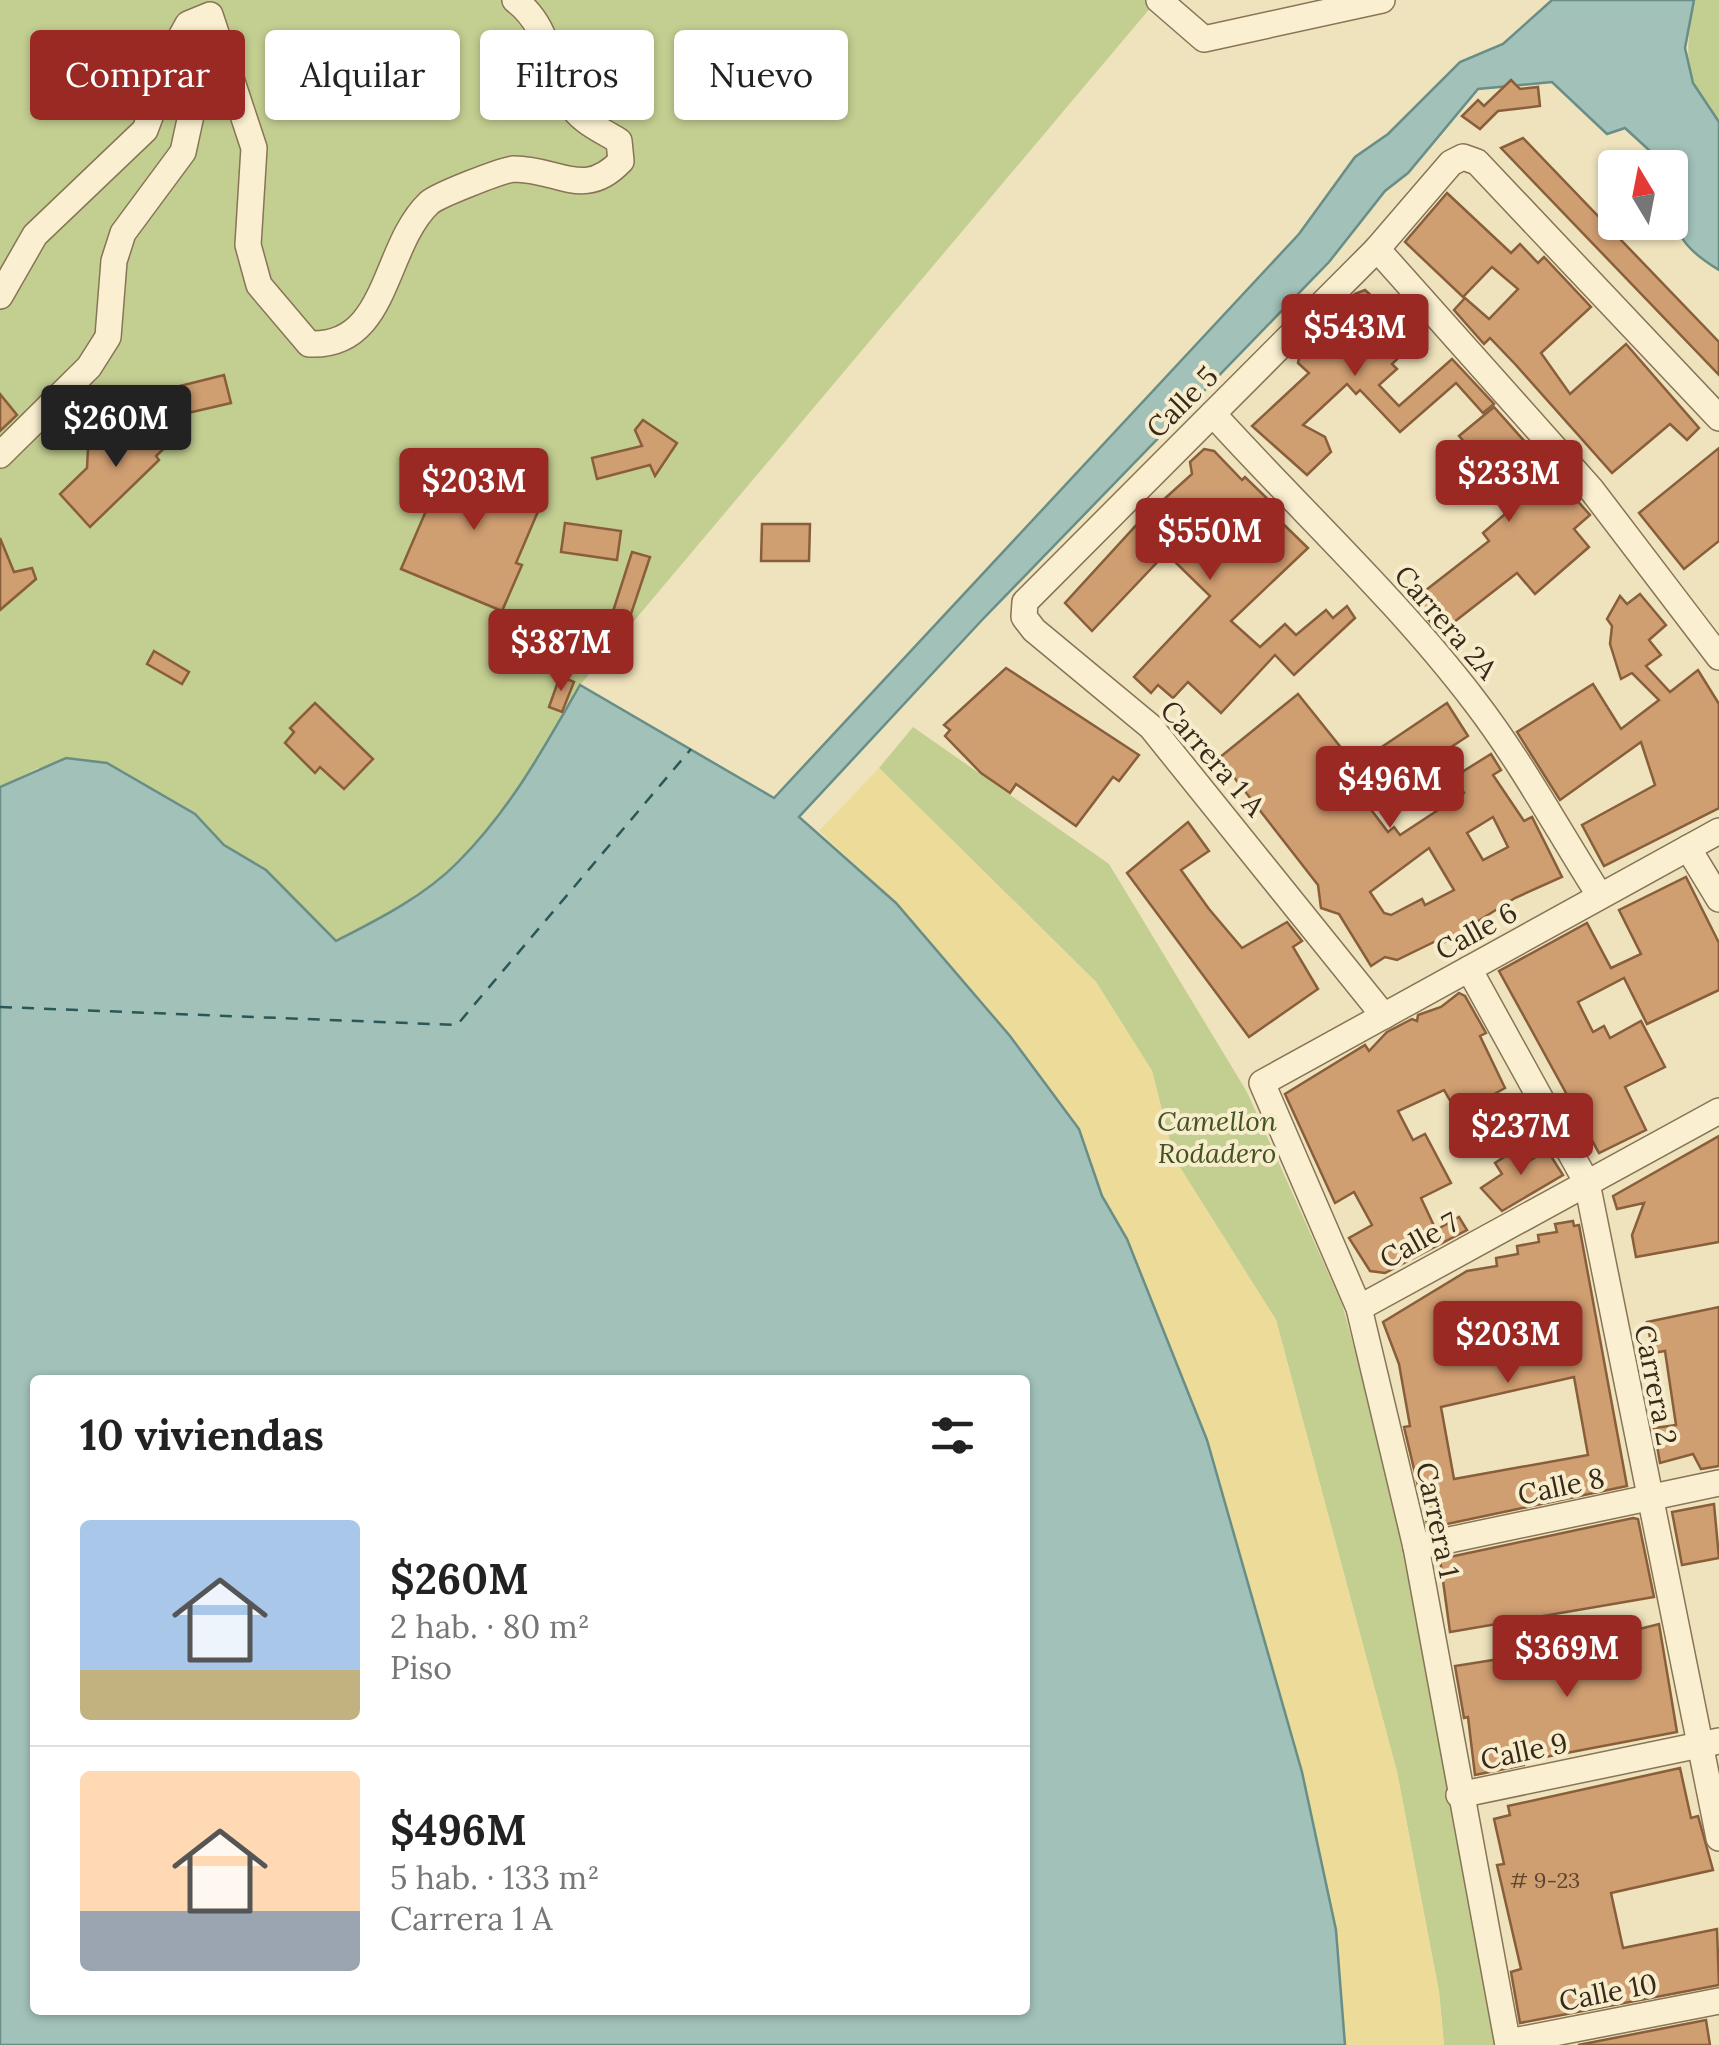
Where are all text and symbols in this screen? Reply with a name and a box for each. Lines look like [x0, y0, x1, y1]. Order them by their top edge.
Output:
chip: Comprar [30, 30, 245, 120]
chip: Alquilar [265, 30, 460, 120]
chip: Filtros [480, 30, 654, 120]
chip: Nuevo [674, 30, 848, 120]
north arrow [1598, 150, 1688, 240]
map controls [1598, 150, 1688, 240]
pin: $543M [1285, 294, 1425, 379]
text: $543M [1304, 306, 1406, 347]
street label: Calle 5 [1138, 358, 1226, 446]
pin: $260M [46, 385, 186, 470]
text: $260M [63, 397, 169, 438]
pin: $233M [1439, 440, 1579, 525]
pin: $203M [404, 448, 544, 533]
text: $233M [1458, 452, 1560, 493]
text: $203M [421, 460, 527, 501]
pin: $550M [1140, 498, 1280, 583]
text: $550M [1158, 510, 1262, 551]
street label: Carrera 2A [1387, 558, 1506, 687]
pin: $387M [491, 609, 631, 694]
text: $387M [510, 621, 612, 662]
street label: Carrera 1 A [1153, 693, 1273, 824]
pin: $496M [1320, 746, 1460, 831]
text: $496M [1338, 758, 1442, 799]
street label: Calle 6 [1429, 894, 1523, 968]
pin: $237M [1451, 1093, 1591, 1178]
park label: Camellon Rodadero [1157, 1103, 1277, 1171]
text: $237M [1471, 1105, 1571, 1146]
street label: Calle 7 [1373, 1204, 1465, 1276]
pin: $203M [1438, 1301, 1578, 1386]
text: $203M [1455, 1313, 1561, 1354]
street label: Carrera 2 [1627, 1322, 1685, 1448]
text: 10 viviendas [80, 1408, 324, 1462]
icon: filters [925, 1408, 980, 1463]
street label: Carrera 1 [1408, 1459, 1468, 1581]
street label: Calle 8 [1514, 1459, 1608, 1513]
text: $260M [390, 1552, 529, 1606]
icon: home [160, 1560, 280, 1680]
text: 2 hab. · 80 m² [390, 1606, 590, 1647]
pin: $369M [1497, 1615, 1637, 1700]
text: $369M [1515, 1627, 1619, 1668]
text: Piso [390, 1647, 452, 1688]
street label: Calle 9 [1477, 1724, 1571, 1778]
text: $496M [390, 1803, 527, 1857]
icon: home [160, 1811, 280, 1931]
text: 5 hab. · 133 m² [390, 1857, 600, 1898]
house number: # 9-23 [1510, 1866, 1580, 1894]
text: Carrera 1 A [390, 1898, 552, 1939]
street label: Calle 10 [1556, 1965, 1660, 2019]

